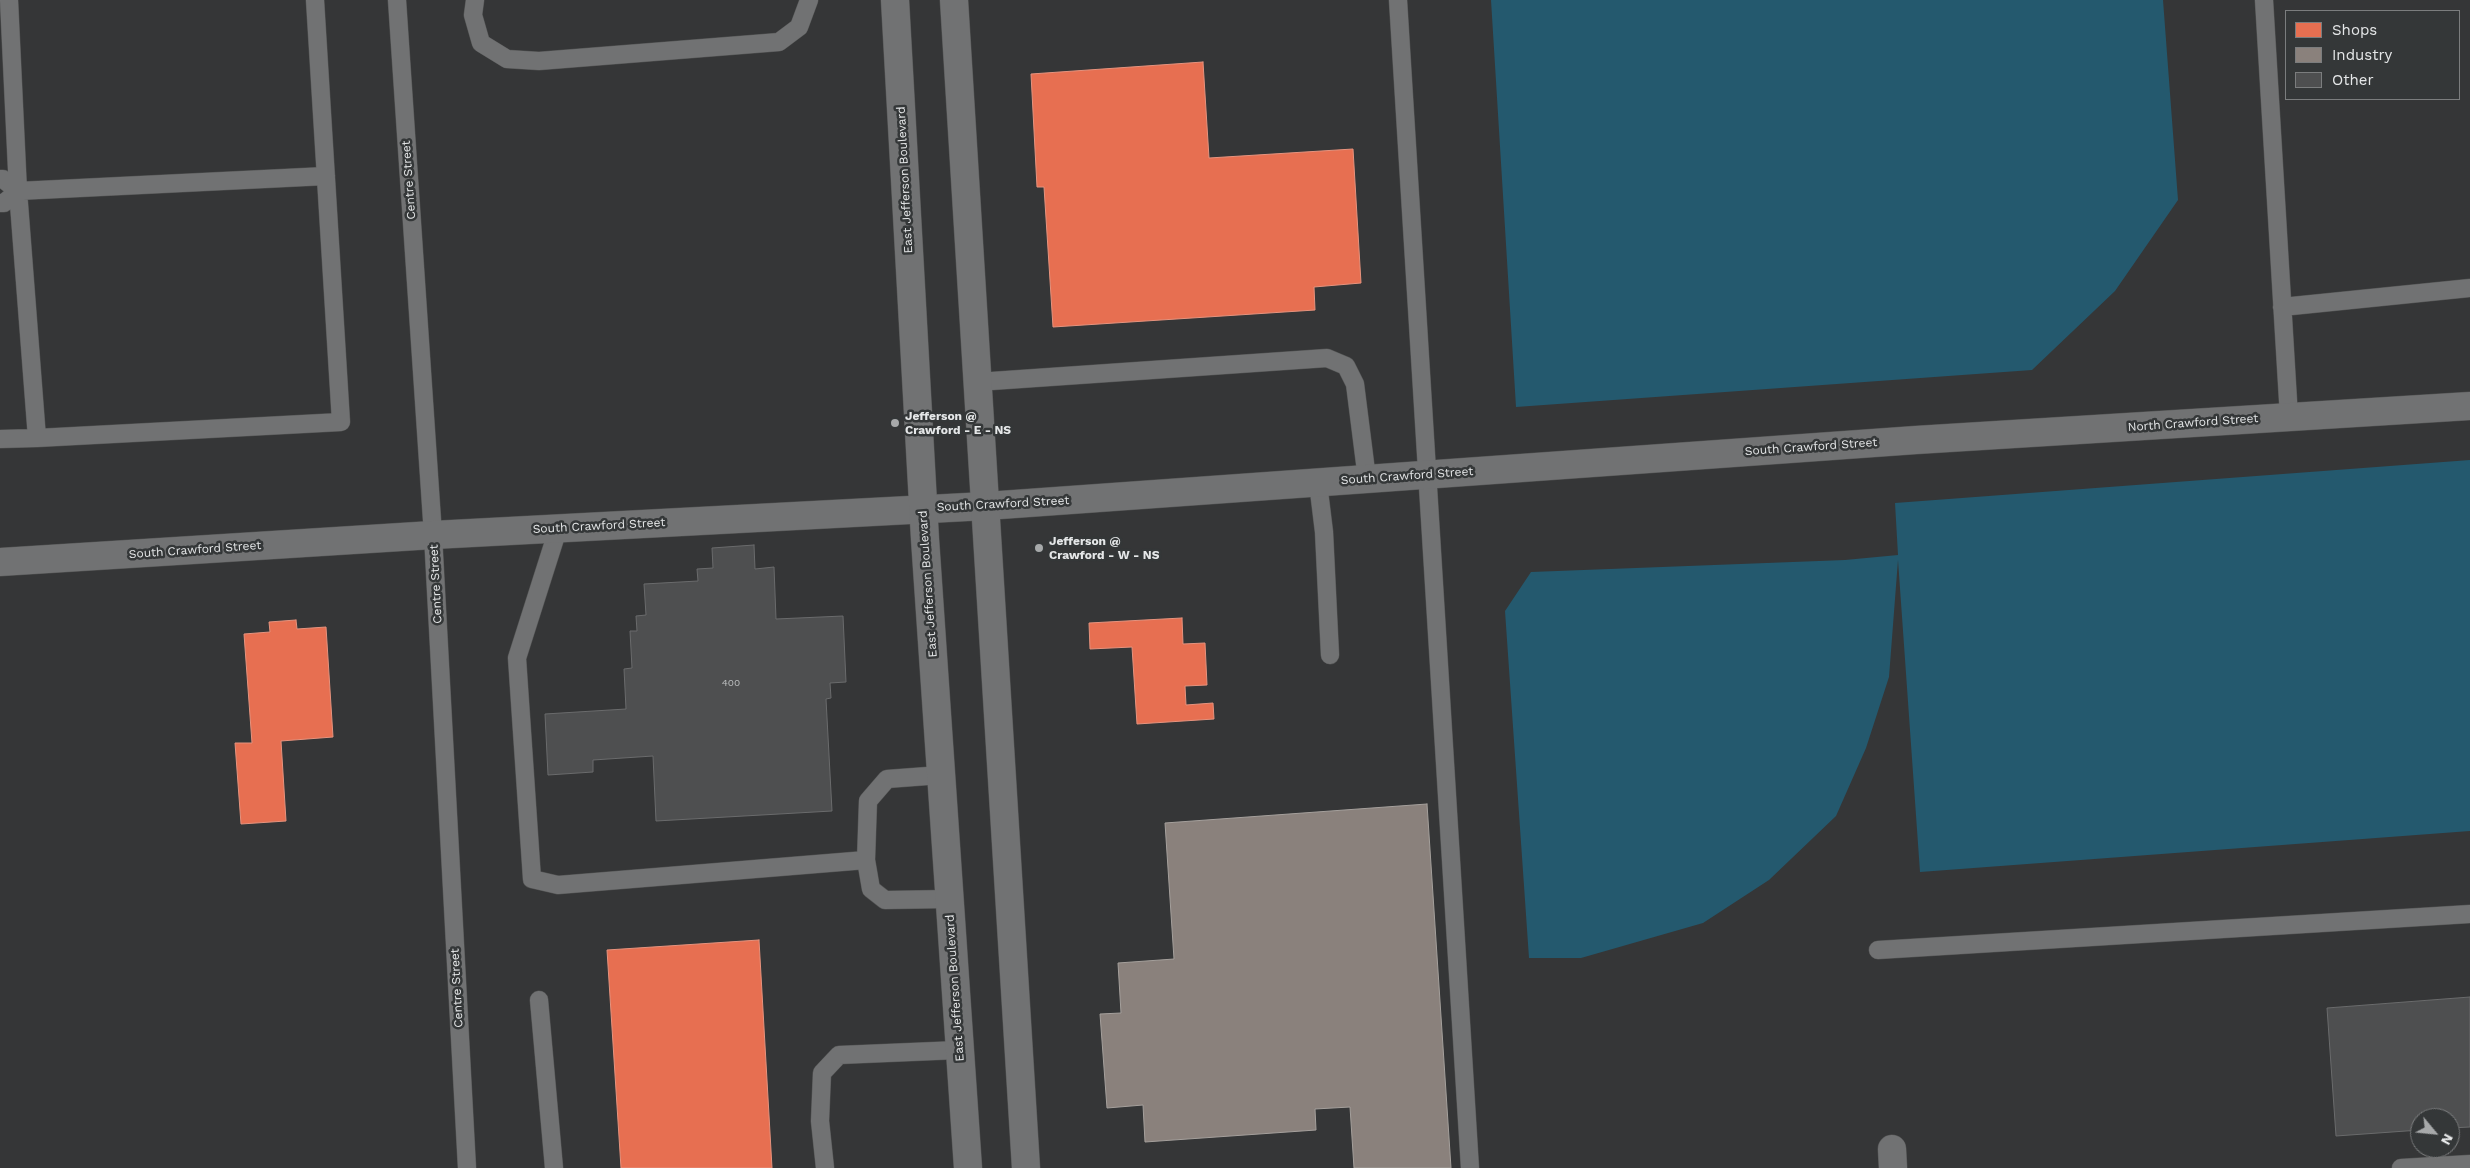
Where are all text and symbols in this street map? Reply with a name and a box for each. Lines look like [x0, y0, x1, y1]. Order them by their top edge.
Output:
legend [2285, 10, 2460, 100]
text: Shops [2332, 21, 2377, 39]
text: Industry [2332, 46, 2392, 64]
text: Other [2332, 71, 2374, 89]
street label: East Jefferson Boulevard [894, 106, 916, 254]
street label: Centre Street [399, 140, 419, 220]
place label: Jefferson @ Crawford - E - NS [905, 409, 1011, 437]
street label: North Crawford Street [2127, 411, 2259, 435]
marker: Jefferson @ Crawford - E - NS [889, 417, 901, 429]
street label: South Crawford Street [1744, 435, 1878, 459]
street label: South Crawford Street [1340, 464, 1474, 488]
street label: South Crawford Street [936, 493, 1070, 515]
street label: East Jefferson Boulevard [916, 510, 940, 658]
street label: South Crawford Street [532, 515, 666, 537]
place label: Jefferson @ Crawford - W - NS [1049, 534, 1159, 562]
street label: South Crawford Street [128, 538, 262, 562]
marker: Jefferson @ Crawford - W - NS [1033, 542, 1045, 554]
street label: Centre Street [427, 544, 445, 624]
house number: 400 [722, 677, 740, 689]
street label: East Jefferson Boulevard [943, 914, 967, 1062]
street label: Centre Street [448, 948, 466, 1028]
north arrow [2410, 1108, 2460, 1158]
text: N [2438, 1131, 2457, 1148]

